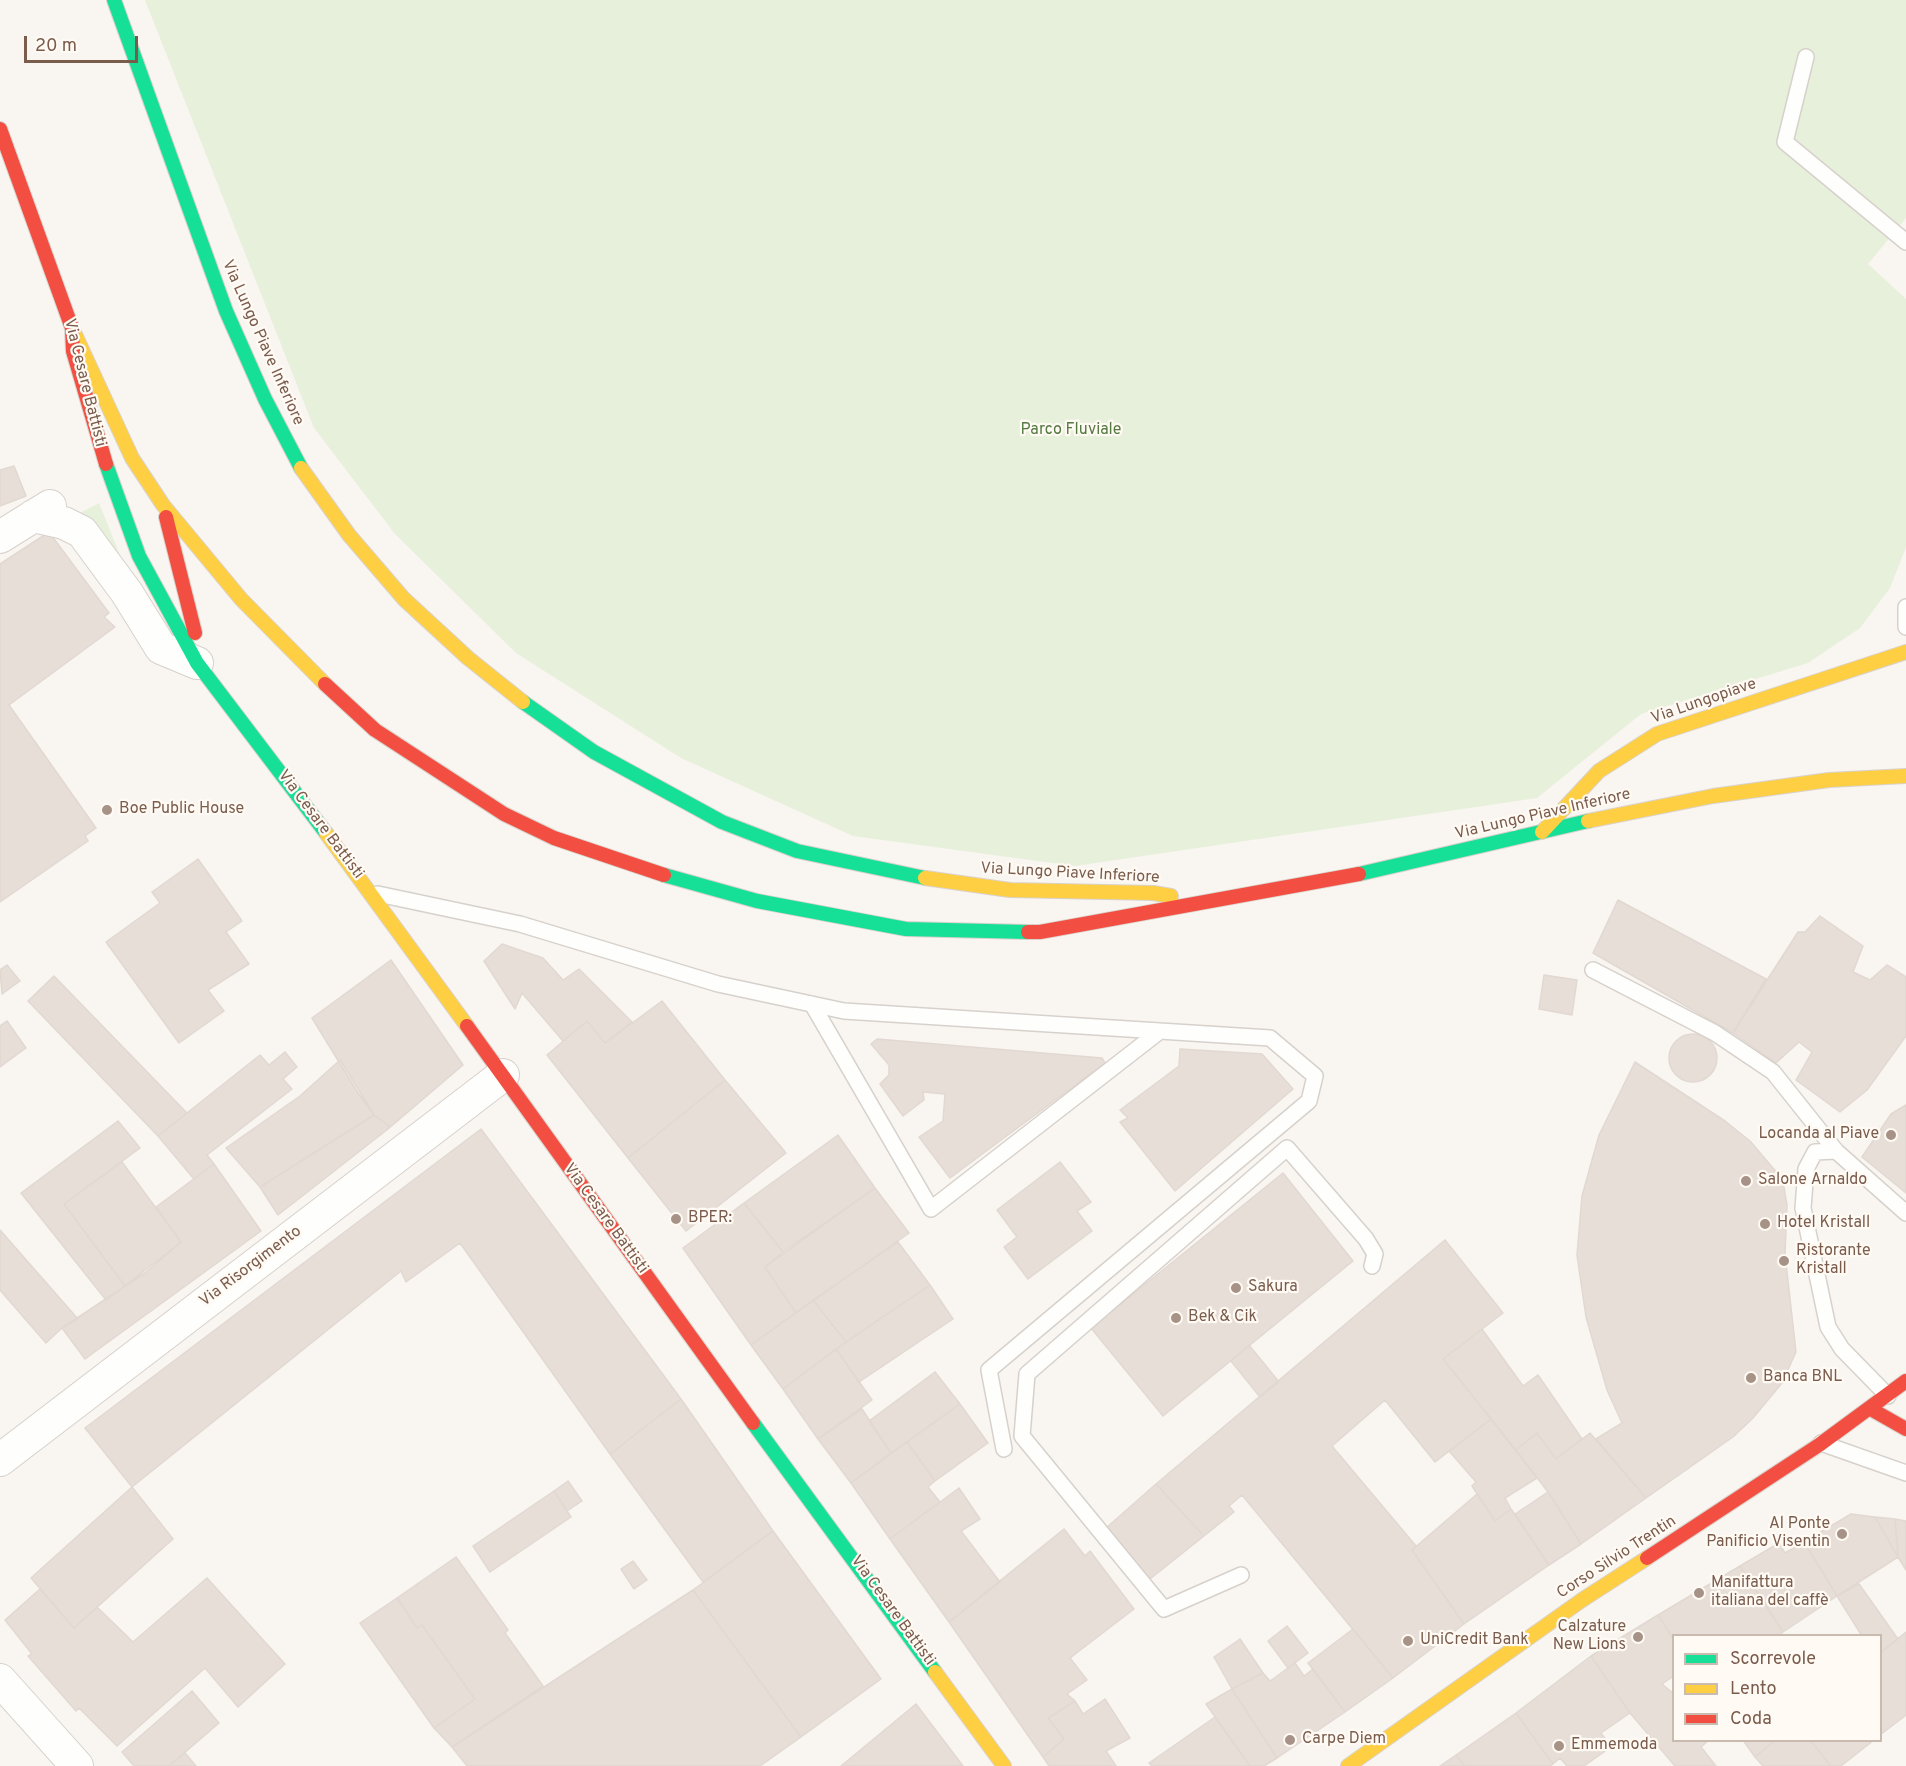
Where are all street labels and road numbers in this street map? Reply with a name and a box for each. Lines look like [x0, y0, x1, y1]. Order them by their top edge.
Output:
street label: Via Lungo Piave Inferiore [217, 257, 307, 429]
street label: Via Cesare Battisti [59, 317, 109, 449]
street label: Via Lungopiave [1649, 675, 1759, 729]
street label: Via Cesare Battisti [273, 767, 367, 883]
street label: Via Lungo Piave Inferiore [1453, 785, 1633, 845]
street label: Via Lungo Piave Inferiore [980, 860, 1160, 888]
street label: Via Cesare Battisti [559, 1160, 651, 1278]
street label: Via Risorgimento [196, 1222, 306, 1312]
street label: Corso Silvio Trentin [1554, 1512, 1680, 1604]
street label: Via Cesare Battisti [846, 1552, 938, 1670]

